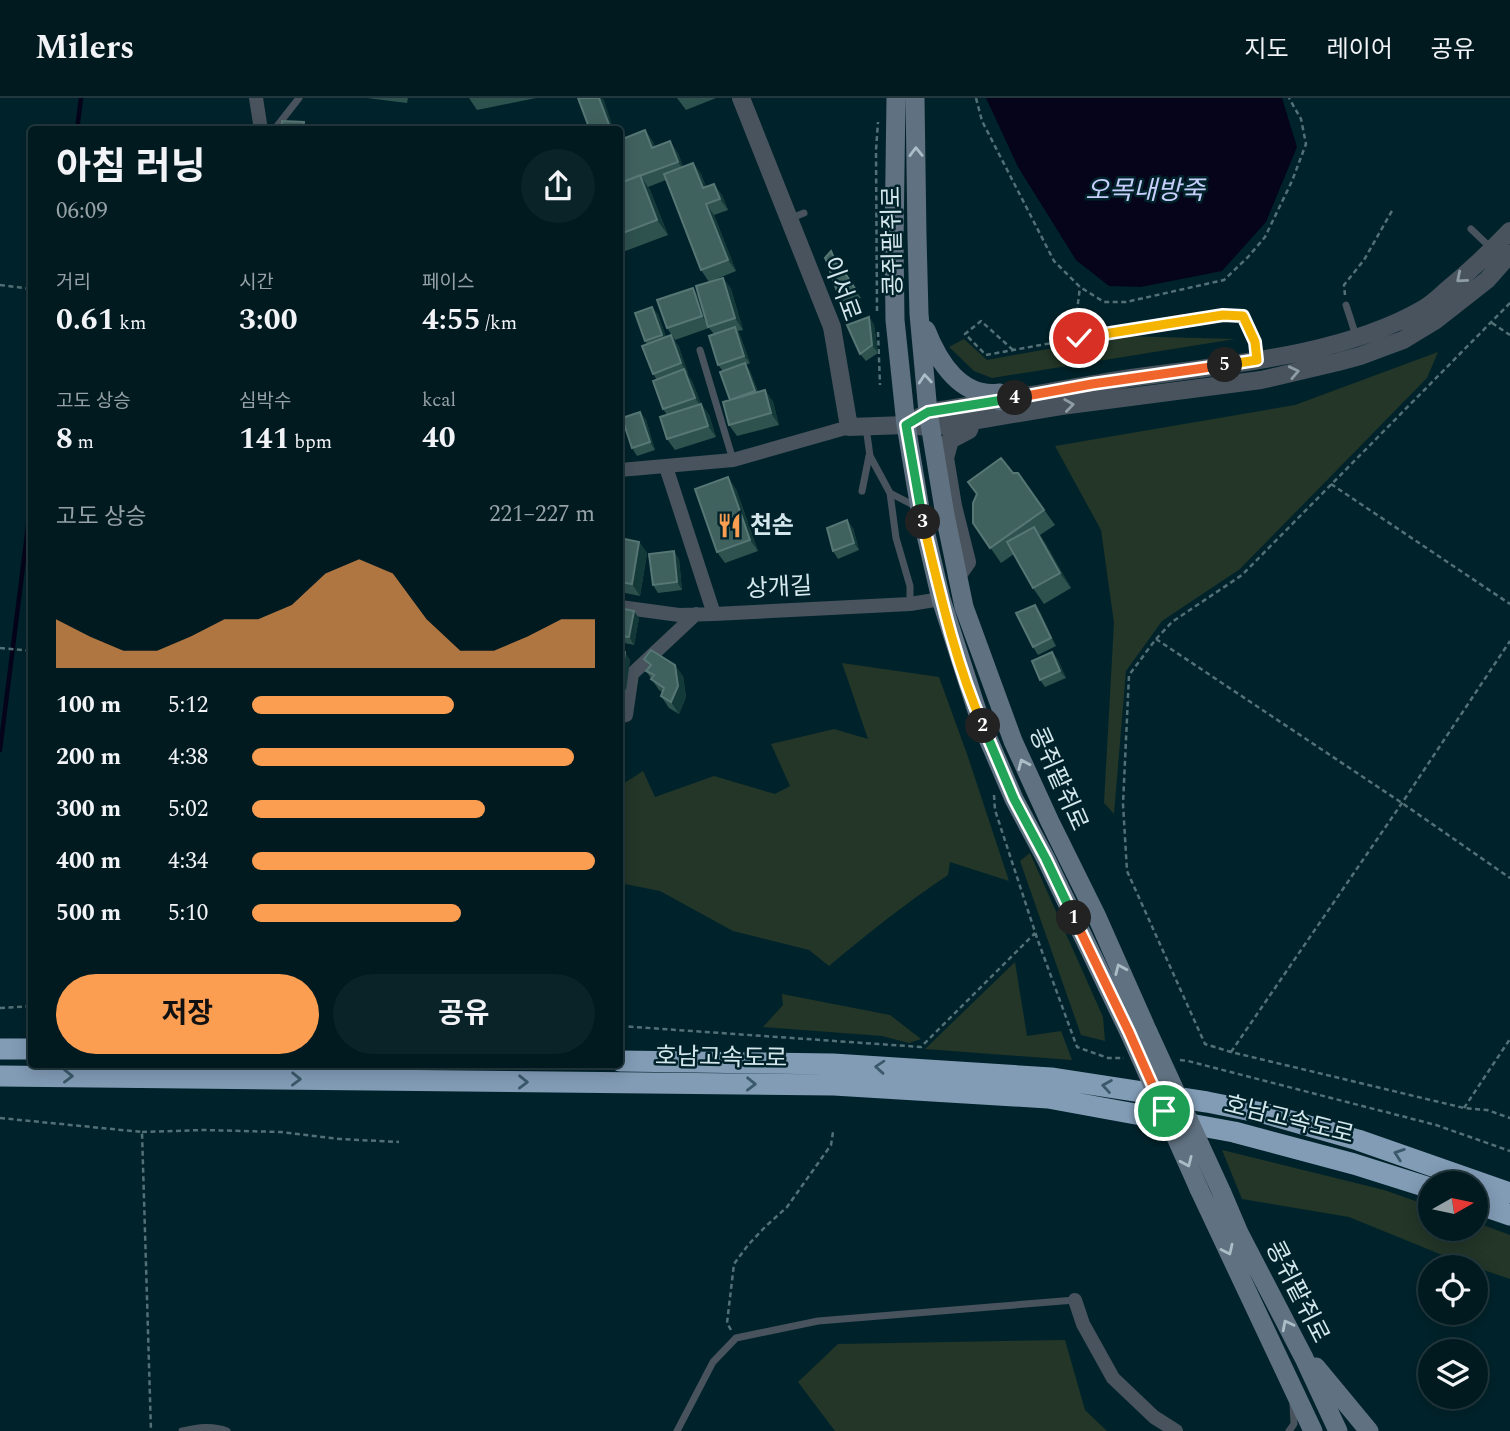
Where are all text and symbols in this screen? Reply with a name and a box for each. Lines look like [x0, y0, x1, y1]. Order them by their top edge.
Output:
text: Milers [35, 23, 134, 73]
text: 지도 [1244, 32, 1289, 68]
text: 레이어 [1327, 32, 1393, 68]
text: 공유 [1431, 32, 1475, 68]
text: 아침 러닝 [56, 139, 205, 197]
one-way arrow [908, 146, 924, 157]
button: share [521, 149, 595, 223]
water label: 오목내방죽 [1085, 171, 1207, 211]
street label: 콩쥐팥쥐로 [874, 185, 912, 297]
text: 06:09 [56, 194, 108, 229]
street label: 이서로 [813, 252, 869, 326]
text: 거리 [56, 268, 91, 297]
text: 시간 [239, 268, 274, 297]
text: 페이스 [422, 268, 474, 297]
one-way arrow [1456, 270, 1468, 283]
text: 0.61 [56, 297, 115, 343]
text: 3:00 [239, 297, 298, 343]
text: 4:55 [422, 297, 481, 343]
pin [1049, 308, 1109, 368]
text: km [115, 309, 146, 338]
text: /km [481, 309, 517, 338]
icon: check [1060, 319, 1098, 357]
pin: 5 [1208, 348, 1242, 382]
text: 5 [1219, 350, 1230, 379]
one-way arrow [1288, 365, 1300, 380]
one-way arrow [918, 373, 933, 384]
pin: 4 [998, 380, 1032, 416]
text: 4 [1009, 383, 1020, 412]
text: kcal [422, 386, 456, 415]
text: 고도 상승 [56, 387, 131, 416]
text: 심박수 [239, 387, 291, 416]
one-way arrow [1063, 398, 1075, 413]
text: 40 [422, 415, 456, 461]
text: 8 [56, 416, 73, 462]
text: 141 [239, 416, 290, 462]
text: m [73, 428, 94, 457]
text: bpm [290, 428, 332, 457]
text: 221–227 m [489, 497, 595, 532]
text: 고도 상승 [56, 500, 146, 535]
pin: 3 [906, 504, 940, 540]
text: 3 [917, 507, 928, 536]
place label: 천손 [750, 508, 794, 544]
restaurant icon: 천손 [716, 512, 744, 540]
street label: 상개길 [745, 568, 813, 608]
text: 100 m [56, 688, 121, 723]
text: 5:12 [168, 688, 208, 723]
pin: 2 [965, 708, 1000, 744]
text: 2 [977, 711, 988, 740]
street label: 콩쥐팥쥐로 [1019, 721, 1097, 837]
text: 200 m [56, 740, 121, 775]
text: 4:38 [168, 740, 208, 775]
one-way arrow [1017, 758, 1031, 771]
text: 300 m [56, 792, 121, 827]
text: 5:02 [168, 792, 208, 827]
text: 400 m [56, 844, 121, 879]
text: 4:34 [168, 844, 208, 879]
text: 500 m [56, 896, 121, 931]
text: 5:10 [168, 896, 208, 931]
pin: 1 [1056, 900, 1092, 936]
text: 1 [1068, 903, 1079, 932]
one-way arrow [1114, 964, 1128, 977]
button: 저장 [56, 974, 319, 1054]
button: 공유 [333, 974, 595, 1054]
street label: 호남고속도로 [654, 1039, 788, 1077]
one-way arrow [875, 1059, 886, 1074]
one-way arrow [63, 1069, 74, 1084]
one-way arrow [291, 1071, 301, 1087]
one-way arrow [518, 1074, 529, 1090]
one-way arrow [746, 1076, 756, 1092]
one-way arrow [1101, 1079, 1113, 1094]
pin [1134, 1081, 1194, 1141]
street label: 호남고속도로 [1220, 1087, 1358, 1153]
icon: arrive [1145, 1092, 1183, 1130]
one-way arrow [1394, 1148, 1406, 1162]
one-way arrow [1179, 1154, 1193, 1167]
north arrow [1418, 1171, 1488, 1241]
map controls [1418, 1171, 1488, 1409]
street label: 콩쥐팥쥐로 [1256, 1235, 1338, 1349]
one-way arrow [1220, 1243, 1234, 1256]
button: locate [1418, 1255, 1488, 1325]
one-way arrow [1282, 1320, 1295, 1332]
button: layers [1418, 1339, 1488, 1409]

